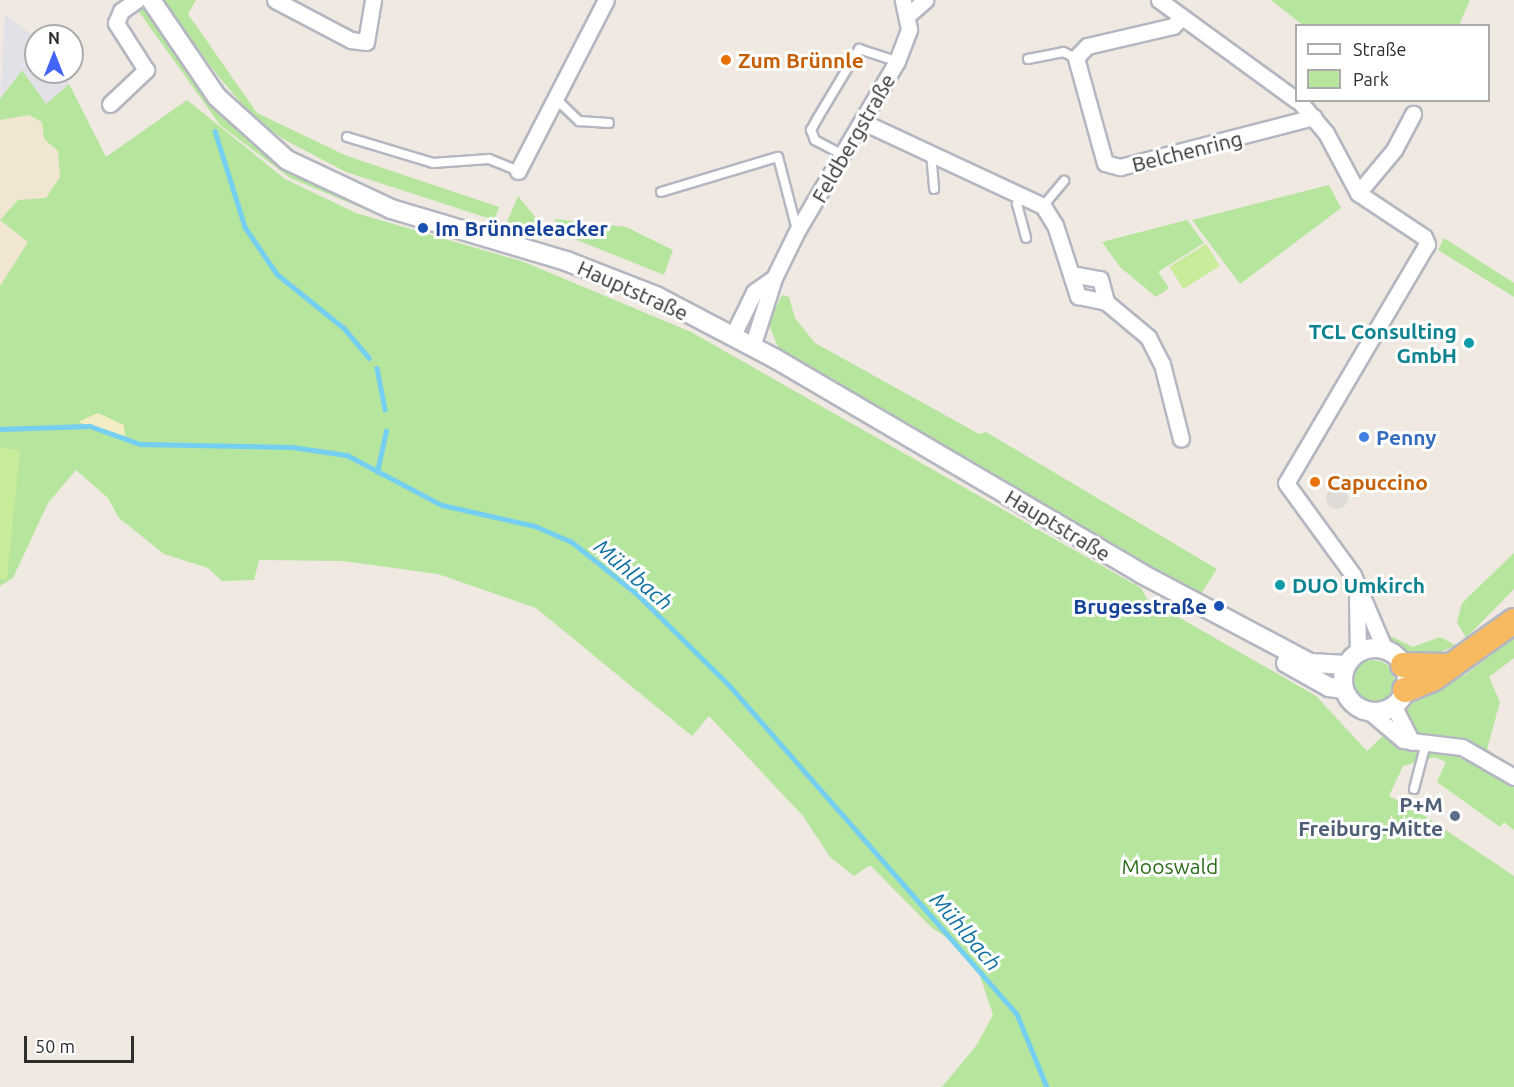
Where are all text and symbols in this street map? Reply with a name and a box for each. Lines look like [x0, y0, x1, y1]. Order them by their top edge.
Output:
north arrow [24, 24, 84, 84]
legend [1295, 24, 1490, 102]
text: N [48, 29, 60, 47]
text: Straße [1353, 39, 1406, 59]
place label: Zum Brünnle [738, 47, 864, 73]
marker: Zum Brünnle [719, 53, 733, 67]
street label: Feldbergstraße [806, 69, 900, 207]
text: Park [1353, 69, 1389, 89]
street label: Belchenring [1129, 125, 1245, 177]
place label: Im Brünneleacker [435, 215, 608, 241]
marker: Im Brünneleacker [416, 221, 430, 235]
street label: Hauptstraße [574, 254, 692, 326]
place label: TCL Consulting GmbH [1309, 318, 1457, 368]
marker: TCL Consulting GmbH [1462, 336, 1476, 350]
place label: Penny [1376, 424, 1436, 450]
marker: Penny [1357, 430, 1371, 444]
place label: Capuccino [1327, 469, 1428, 495]
marker: Capuccino [1308, 475, 1322, 489]
street label: Hauptstraße [1001, 484, 1115, 566]
water label: Mühlbach [589, 533, 679, 615]
place label: DUO Umkirch [1292, 572, 1425, 598]
marker: DUO Umkirch [1273, 578, 1287, 592]
place label: Brugesstraße [1073, 593, 1207, 619]
marker: Brugesstraße [1212, 599, 1226, 613]
place label: P+M Freiburg-Mitte [1298, 791, 1443, 841]
marker: P+M Freiburg-Mitte [1448, 809, 1462, 823]
park label: Mooswald [1122, 853, 1218, 879]
water label: Mühlbach [925, 886, 1007, 976]
scale bar [27, 1024, 136, 1062]
text: 50 m [35, 1036, 75, 1056]

